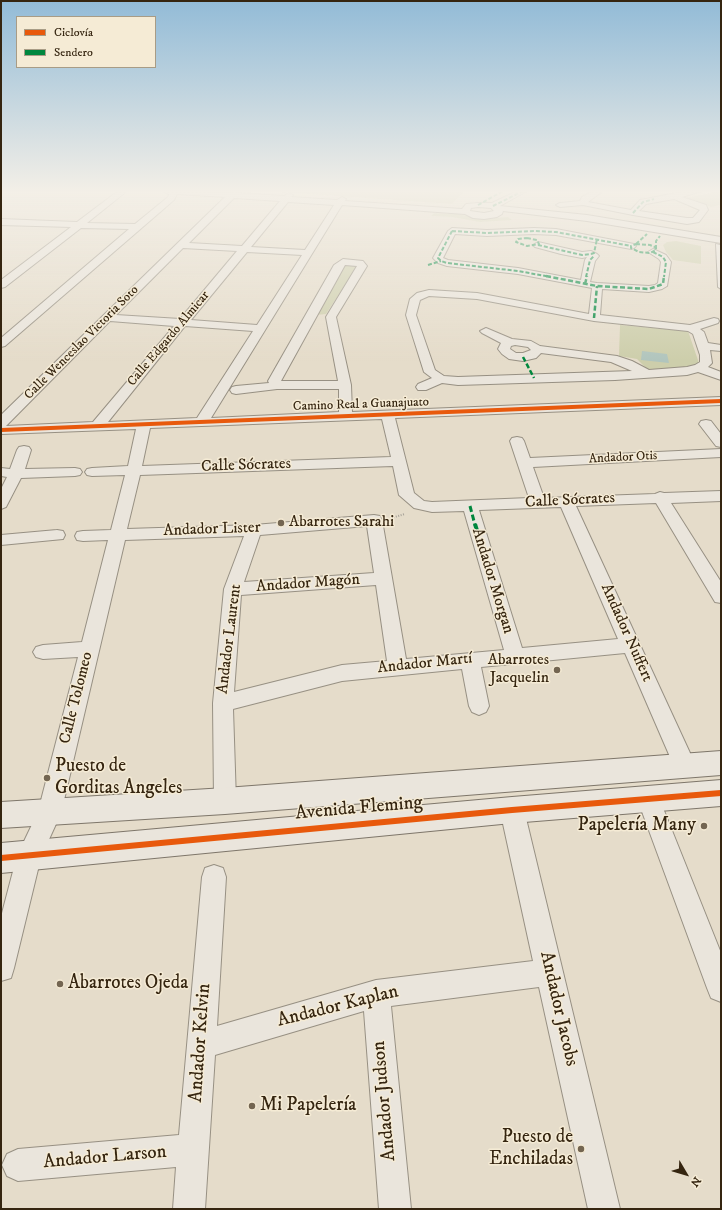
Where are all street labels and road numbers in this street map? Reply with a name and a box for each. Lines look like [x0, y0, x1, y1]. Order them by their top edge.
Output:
street label: Calle Wenceslao Victoria Soto [22, 283, 142, 403]
street label: Calle Edgardo Almicar [125, 288, 213, 390]
street label: Camino Real a Guanajuato [293, 395, 429, 415]
street label: Andador Otis [588, 448, 658, 468]
street label: Calle Sócrates [201, 455, 291, 477]
street label: Calle Sócrates [525, 489, 615, 513]
street label: Andador Lister [163, 519, 261, 541]
street label: Andador Morgan [467, 526, 517, 636]
street label: Andador Magón [256, 571, 360, 597]
street label: Andador Nuffert [596, 581, 656, 685]
street label: Andador Laurent [214, 583, 246, 695]
street label: Andador Martí [377, 649, 473, 679]
street label: Calle Tolomeo [56, 650, 98, 746]
street label: Avenida Fleming [294, 792, 424, 826]
street label: Andador Jacobs [534, 949, 582, 1069]
street label: Andador Kaplan [275, 981, 401, 1033]
street label: Andador Kelvin [185, 983, 217, 1103]
street label: Andador Judson [368, 1040, 402, 1162]
street label: Andador Larson [42, 1141, 168, 1175]

